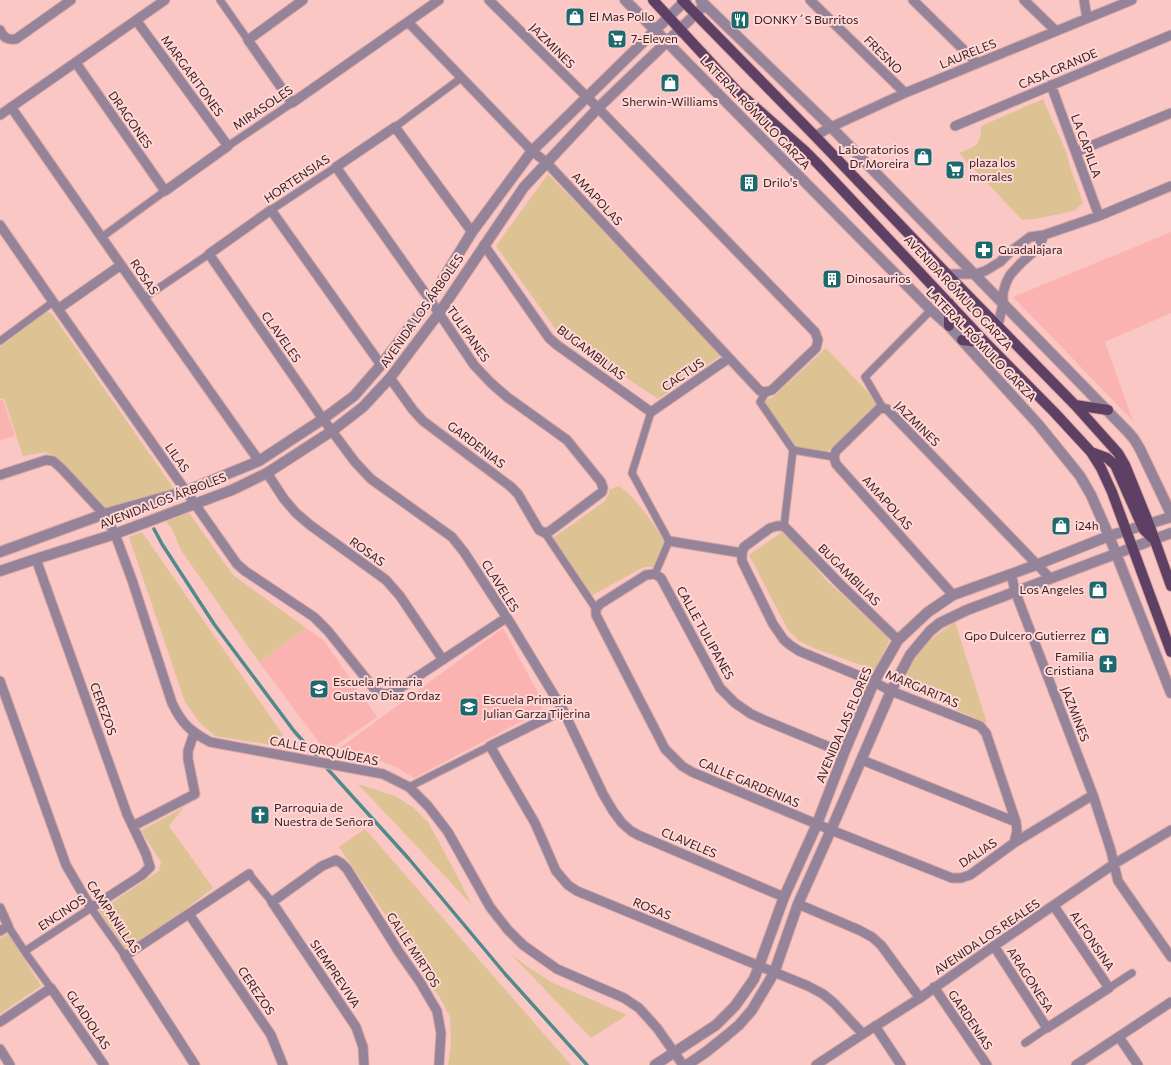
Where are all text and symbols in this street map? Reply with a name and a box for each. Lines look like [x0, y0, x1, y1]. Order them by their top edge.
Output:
shop icon: El Mas Pollo [564, 6, 586, 28]
place label: El Mas Pollo [589, 9, 655, 23]
restaurant icon: DONKY´S Burritos [729, 9, 751, 31]
place label: DONKY´S Burritos [754, 12, 859, 26]
street label: JAZMINES [527, 20, 578, 71]
supermarket icon: 7-Eleven [606, 28, 628, 50]
place label: 7-Eleven [631, 31, 678, 45]
street label: MARGARITONES [159, 32, 227, 119]
street label: FRESNO [862, 32, 906, 76]
street label: LAURELES [937, 35, 998, 71]
street label: CASA GRANDE [1016, 45, 1099, 91]
street label: LATERAL RÓMULO GARZA [698, 53, 814, 172]
shop icon: Sherwin-Williams [659, 72, 681, 94]
street label: MIRASOLES [230, 82, 295, 132]
street label: DRAGONES [106, 88, 156, 151]
place label: Sherwin-Williams [622, 94, 718, 108]
street label: LA CAPILLA [1069, 112, 1105, 179]
place label: Laboratorios Dr Moreira [838, 142, 909, 170]
shop icon: Laboratorios Dr Moreira [912, 146, 934, 168]
street label: HORTENSIAS [261, 151, 332, 205]
place label: plaza los morales [969, 155, 1016, 183]
supermarket icon: plaza los morales [944, 159, 966, 181]
street label: AMAPOLAS [570, 169, 626, 228]
building icon: Drilo's [738, 172, 760, 194]
place label: Drilo's [763, 175, 798, 189]
street label: AVENIDA RÓMULO GARZA [902, 232, 1016, 353]
pharmacy icon: Guadalajara [973, 239, 995, 261]
place label: Guadalajara [998, 242, 1063, 256]
street label: AVENIDA LOS ÁRBOLES [377, 251, 466, 370]
street label: ROSAS [128, 256, 162, 297]
building icon: Dinosaurios [821, 268, 843, 290]
place label: Dinosaurios [846, 271, 911, 285]
street label: LATERAL RÓMULO GARZA [924, 285, 1040, 404]
street label: TULIPANES [444, 303, 493, 364]
street label: CLAVELES [259, 308, 304, 365]
street label: BUGAMBILIAS [555, 322, 628, 382]
street label: CACTUS [659, 355, 706, 393]
street label: JAZMINES [892, 398, 943, 449]
street label: GARDENIAS [445, 418, 508, 470]
street label: LILAS [163, 440, 193, 475]
street label: AVENIDA LOS ÁRBOLES [97, 469, 228, 531]
street label: AMAPOLAS [860, 473, 916, 532]
shop icon: i24h [1050, 515, 1072, 537]
place label: i24h [1075, 518, 1099, 532]
street label: ROSAS [347, 534, 388, 569]
street label: BUGAMBILIAS [816, 540, 884, 608]
street label: CLAVELES [479, 557, 522, 614]
shop icon: Los Angeles [1087, 579, 1109, 601]
place label: Los Angeles [1020, 582, 1084, 596]
street label: CALLE TULIPANES [674, 583, 737, 682]
shop icon: Gpo Dulcero Gutierrez [1089, 625, 1111, 647]
place label: Gpo Dulcero Gutierrez [964, 628, 1086, 642]
place label: Familia Cristiana [1045, 649, 1094, 677]
church icon: Familia Cristiana [1097, 653, 1119, 675]
street label: AVENIDA LAS FLORES [812, 665, 874, 785]
street label: MARGARITAS [884, 666, 961, 710]
place label: Escuela Primaria Gustavo Diaz Ordaz [333, 674, 440, 702]
school or university icon: Escuela Primaria Gustavo Diaz Ordaz [308, 678, 330, 700]
street label: CEREZOS [88, 680, 120, 737]
street label: JAZMINES [1058, 684, 1093, 744]
place label: Escuela Primaria Julian Garza Tijerina [483, 692, 590, 721]
school or university icon: Escuela Primaria Julian Garza Tijerina [458, 696, 480, 718]
street label: CALLE ORQUÍDEAS [269, 733, 380, 767]
street label: CALLE GARDENIAS [697, 754, 802, 810]
place label: Parroquia de Nuestra de Señora [274, 800, 374, 828]
church icon: Parroquia de Nuestra de Señora [249, 804, 271, 826]
street label: CLAVELES [660, 824, 719, 860]
street label: DALIAS [956, 835, 999, 870]
street label: CAMPANILLAS [84, 877, 143, 955]
street label: ENCINOS [35, 892, 88, 933]
street label: ROSAS [631, 894, 674, 922]
street label: AVENIDA LOS REALES [931, 896, 1042, 977]
street label: ALFONSINA [1068, 908, 1118, 973]
street label: CALLE MIRTOS [384, 909, 443, 990]
street label: SIEMPREVIVA [308, 937, 364, 1010]
street label: ARAGONESA [1005, 944, 1057, 1014]
street label: CEREZOS [236, 964, 278, 1017]
street label: GLADIOLAS [64, 987, 114, 1052]
street label: GARDENIAS [946, 987, 996, 1052]

